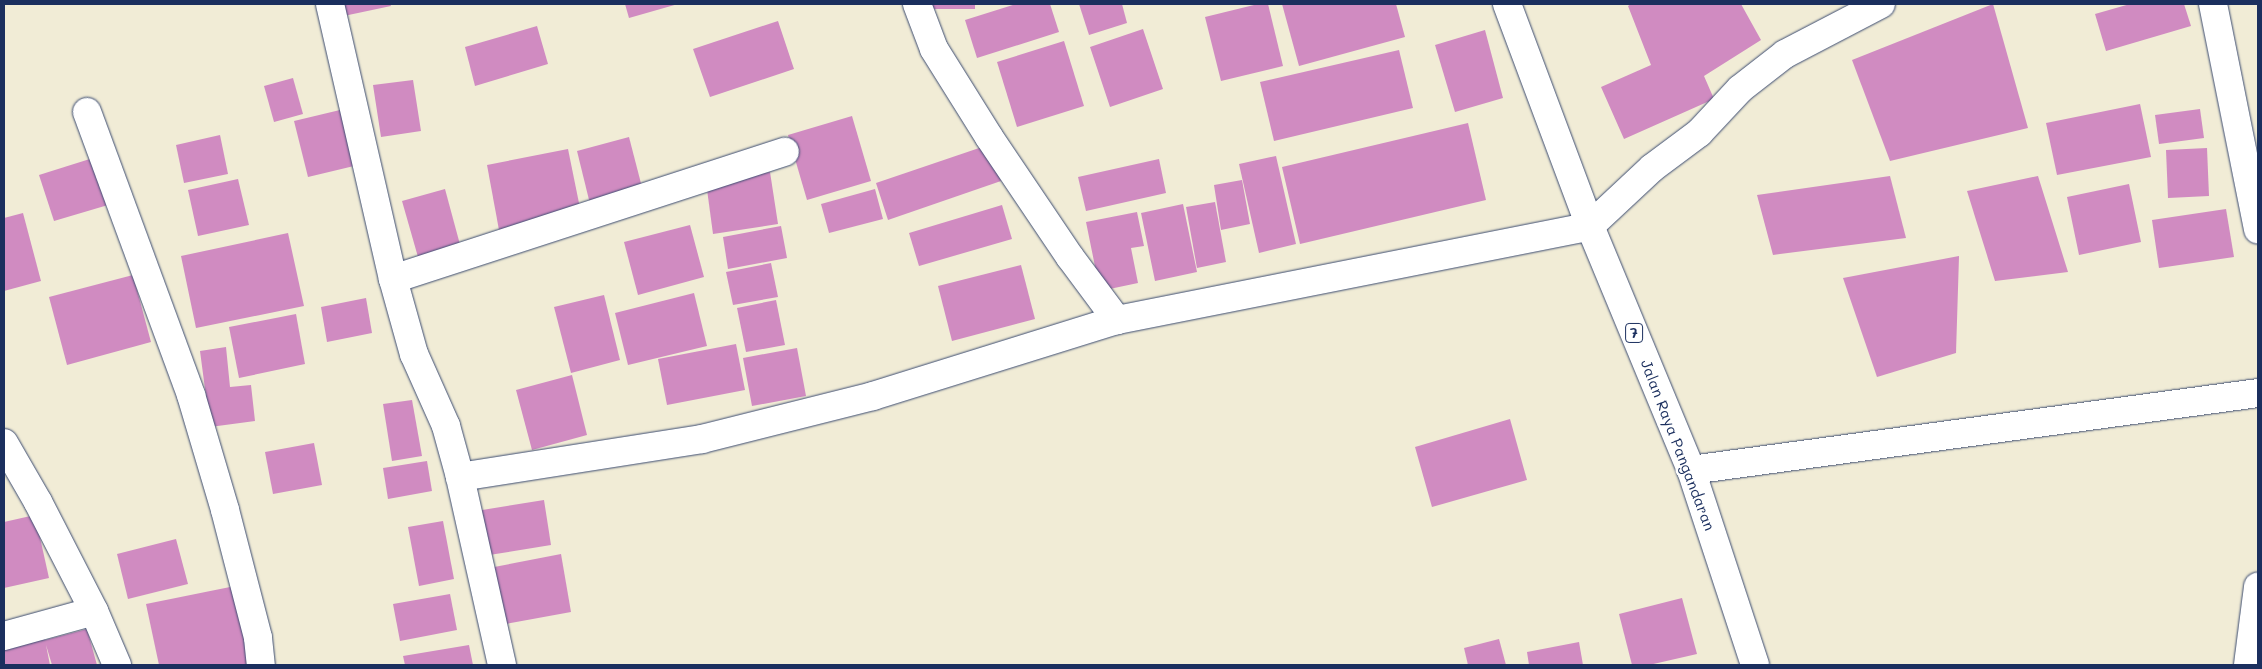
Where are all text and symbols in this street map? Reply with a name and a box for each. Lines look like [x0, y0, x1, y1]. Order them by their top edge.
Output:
road number: 7 [1624, 322, 1644, 344]
street label: Jalan Raya Pangandaran [1637, 357, 1719, 533]

